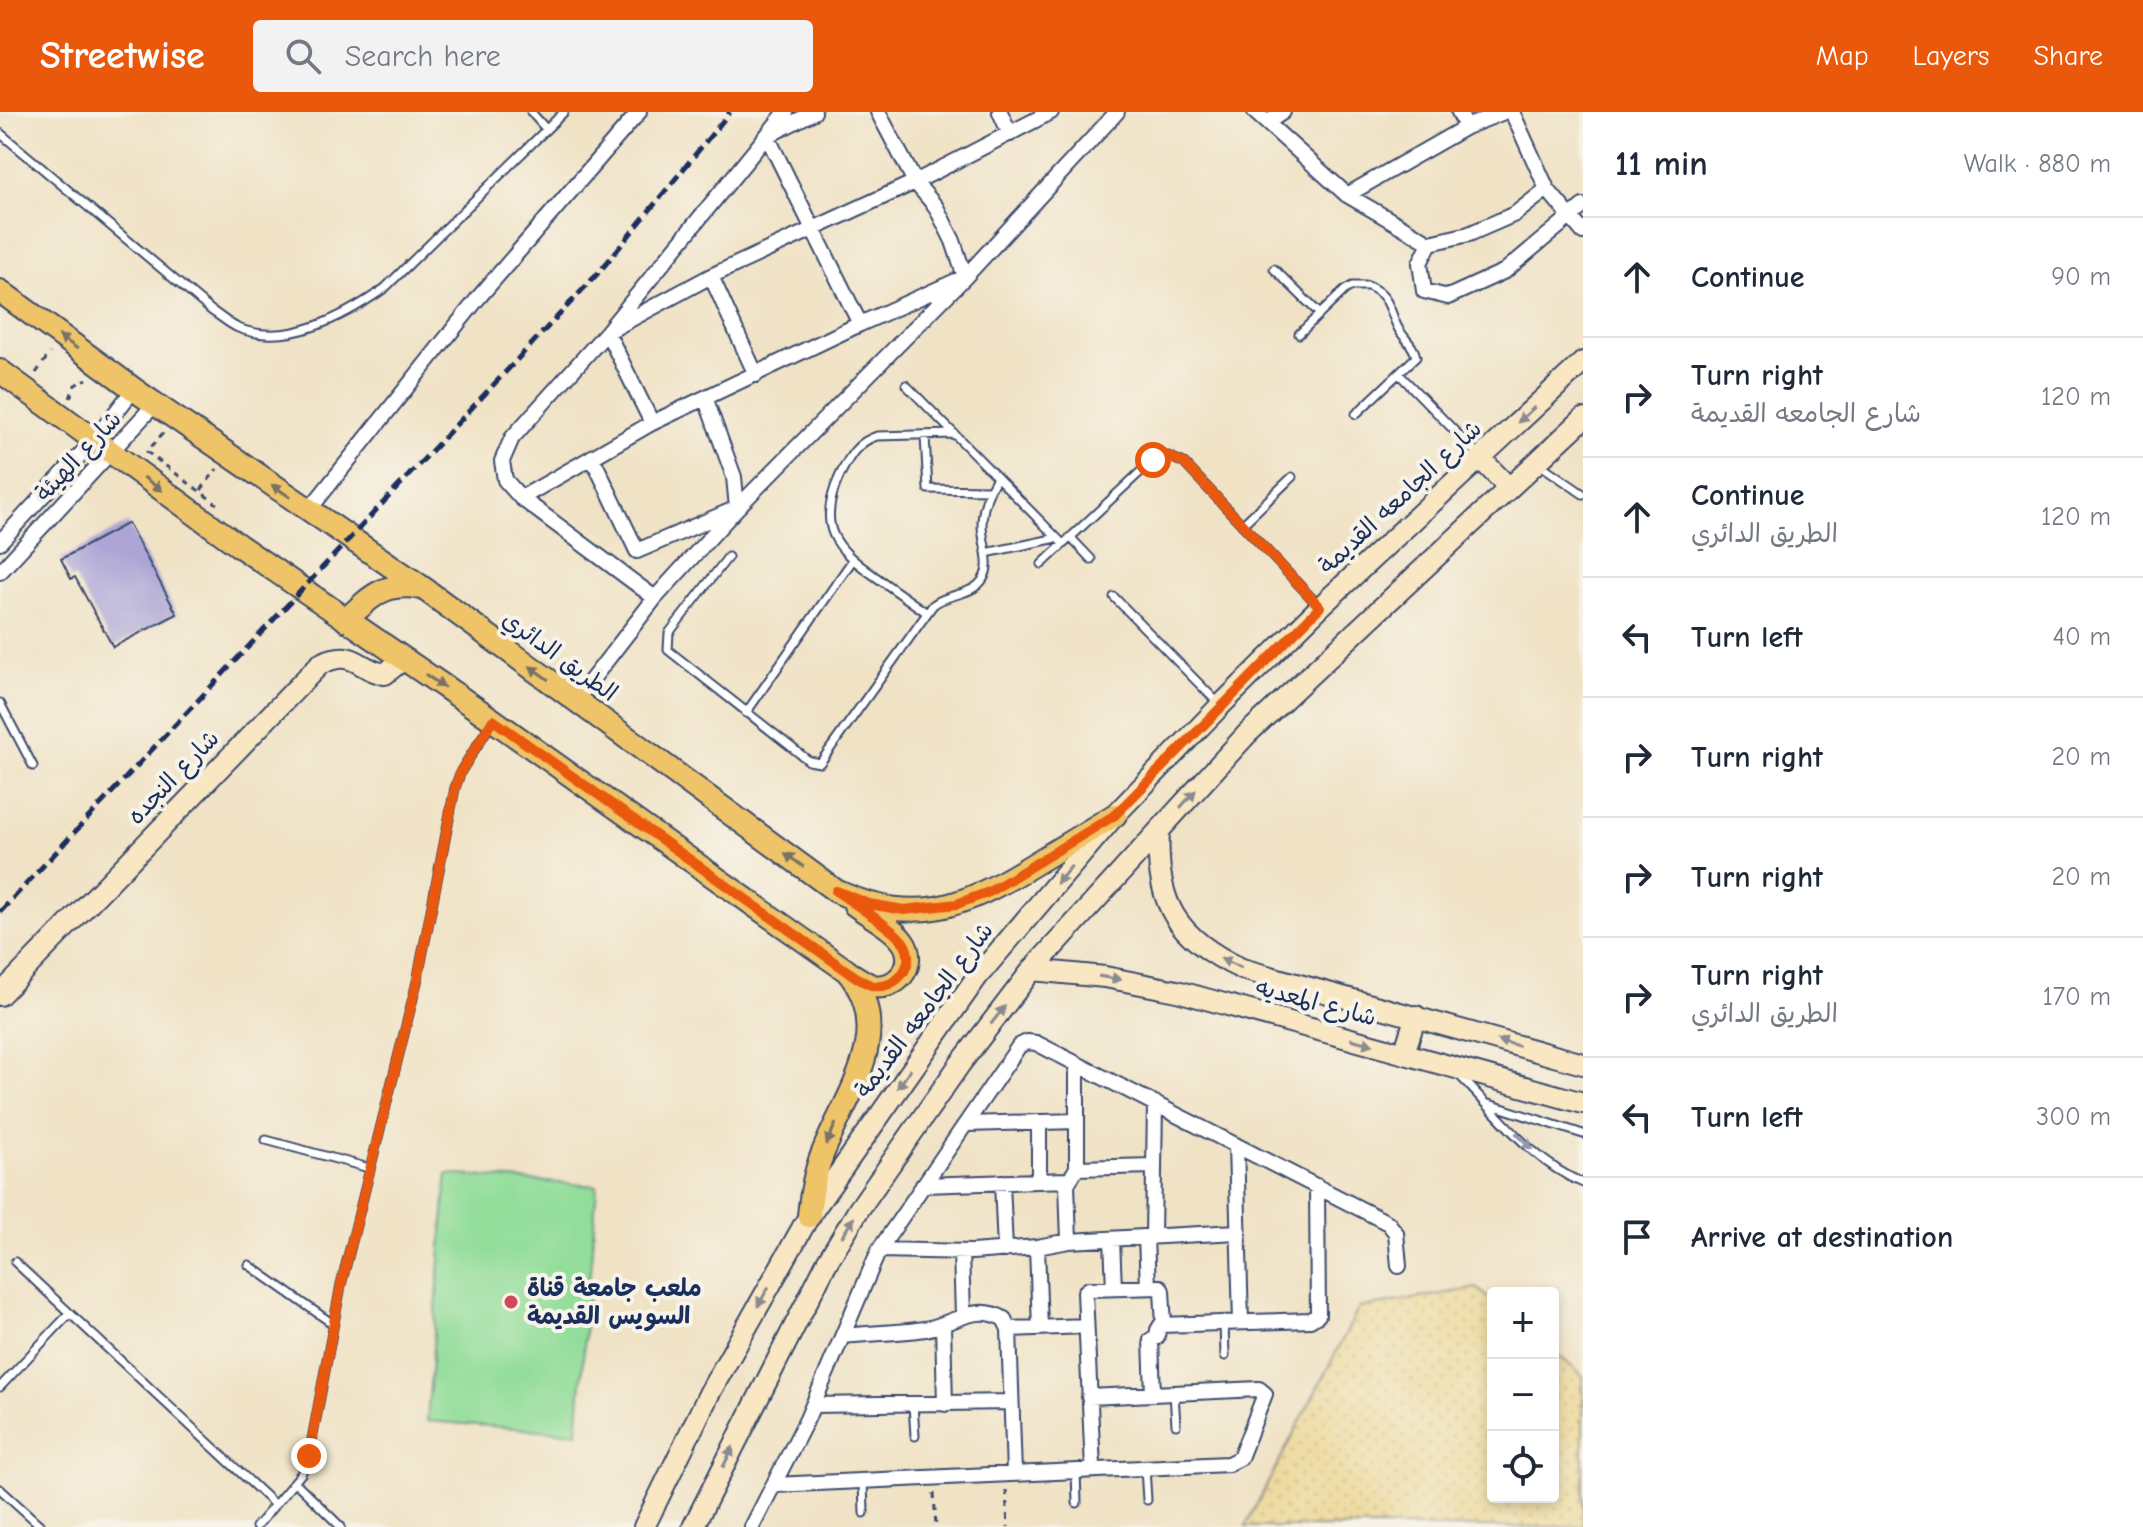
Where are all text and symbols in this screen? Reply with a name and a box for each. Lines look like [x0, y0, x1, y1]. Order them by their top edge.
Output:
search box [253, 20, 813, 92]
text: Streetwise [40, 34, 205, 78]
icon: search [281, 34, 325, 78]
text: Search here [345, 39, 501, 74]
text: Map [1816, 40, 1869, 72]
text: Layers [1913, 40, 1989, 72]
text: Share [2033, 40, 2103, 72]
text: 11 min [1615, 144, 1708, 184]
text: Walk · 880 m [1964, 149, 2111, 179]
icon: ahead [1615, 255, 1659, 299]
text: Continue [1691, 260, 1805, 295]
text: 90 m [2051, 262, 2111, 292]
one-way arrow [58, 334, 79, 350]
text: Turn right [1691, 358, 1823, 393]
icon: right [1615, 375, 1659, 419]
text: 120 m [2041, 382, 2111, 412]
text: شارع الجامعه القديمة [1691, 399, 1921, 429]
street label: شارع الهيئة [29, 405, 129, 509]
one-way arrow [1517, 406, 1536, 424]
street label: شارع الجامعه القديمة [1313, 414, 1489, 582]
route start [1135, 442, 1171, 478]
one-way arrow [143, 475, 164, 491]
text: Continue [1691, 478, 1805, 513]
one-way arrow [271, 484, 292, 499]
icon: ahead [1615, 495, 1659, 539]
text: 120 m [2041, 502, 2111, 532]
text: الطريق الدائري [1691, 519, 1838, 549]
street label: الطريق الدائري [495, 605, 623, 710]
icon: left [1615, 615, 1659, 659]
text: Turn left [1691, 620, 1803, 655]
text: 40 m [2052, 622, 2111, 652]
one-way arrow [529, 666, 550, 682]
one-way arrow [424, 673, 446, 688]
street label: شارع النجده [121, 724, 227, 832]
icon: right [1615, 735, 1659, 779]
text: Turn right [1691, 740, 1823, 775]
text: 20 m [2051, 742, 2111, 772]
one-way arrow [1179, 789, 1197, 808]
one-way arrow [783, 852, 805, 868]
icon: right [1615, 855, 1659, 899]
text: Turn right [1691, 860, 1823, 895]
text: 20 m [2051, 862, 2111, 892]
one-way arrow [1056, 865, 1073, 885]
street label: شارع الجامعه القديمة [849, 917, 1001, 1105]
one-way arrow [1220, 957, 1243, 970]
text: Turn right [1691, 958, 1823, 993]
one-way arrow [1098, 972, 1123, 985]
street label: شارع المعديه [1252, 972, 1379, 1034]
icon: right [1615, 975, 1659, 1019]
text: 170 m [2042, 982, 2111, 1012]
text: الطريق الدائري [1691, 999, 1838, 1029]
one-way arrow [990, 1005, 1006, 1025]
one-way arrow [1349, 1036, 1374, 1048]
one-way arrow [1496, 1036, 1520, 1049]
one-way arrow [896, 1069, 912, 1089]
icon: left [1615, 1095, 1659, 1139]
text: Turn left [1691, 1100, 1803, 1135]
text: 300 m [2036, 1102, 2111, 1132]
one-way arrow [825, 1122, 838, 1146]
one-way arrow [1514, 1131, 1533, 1150]
icon: arrive [1615, 1215, 1659, 1259]
one-way arrow [841, 1216, 855, 1238]
text: Arrive at destination [1691, 1220, 1953, 1255]
place label: ملعب جامعة قناة السويس القديمة [527, 1274, 702, 1331]
one-way arrow [756, 1286, 770, 1309]
map controls [1487, 1287, 1559, 1503]
button: + [1487, 1287, 1559, 1359]
marker: ملعب جامعة قناة السويس القديمة [502, 1293, 520, 1311]
button: − [1487, 1359, 1559, 1431]
button: locate [1487, 1431, 1559, 1503]
route end [291, 1438, 327, 1474]
one-way arrow [721, 1445, 734, 1468]

